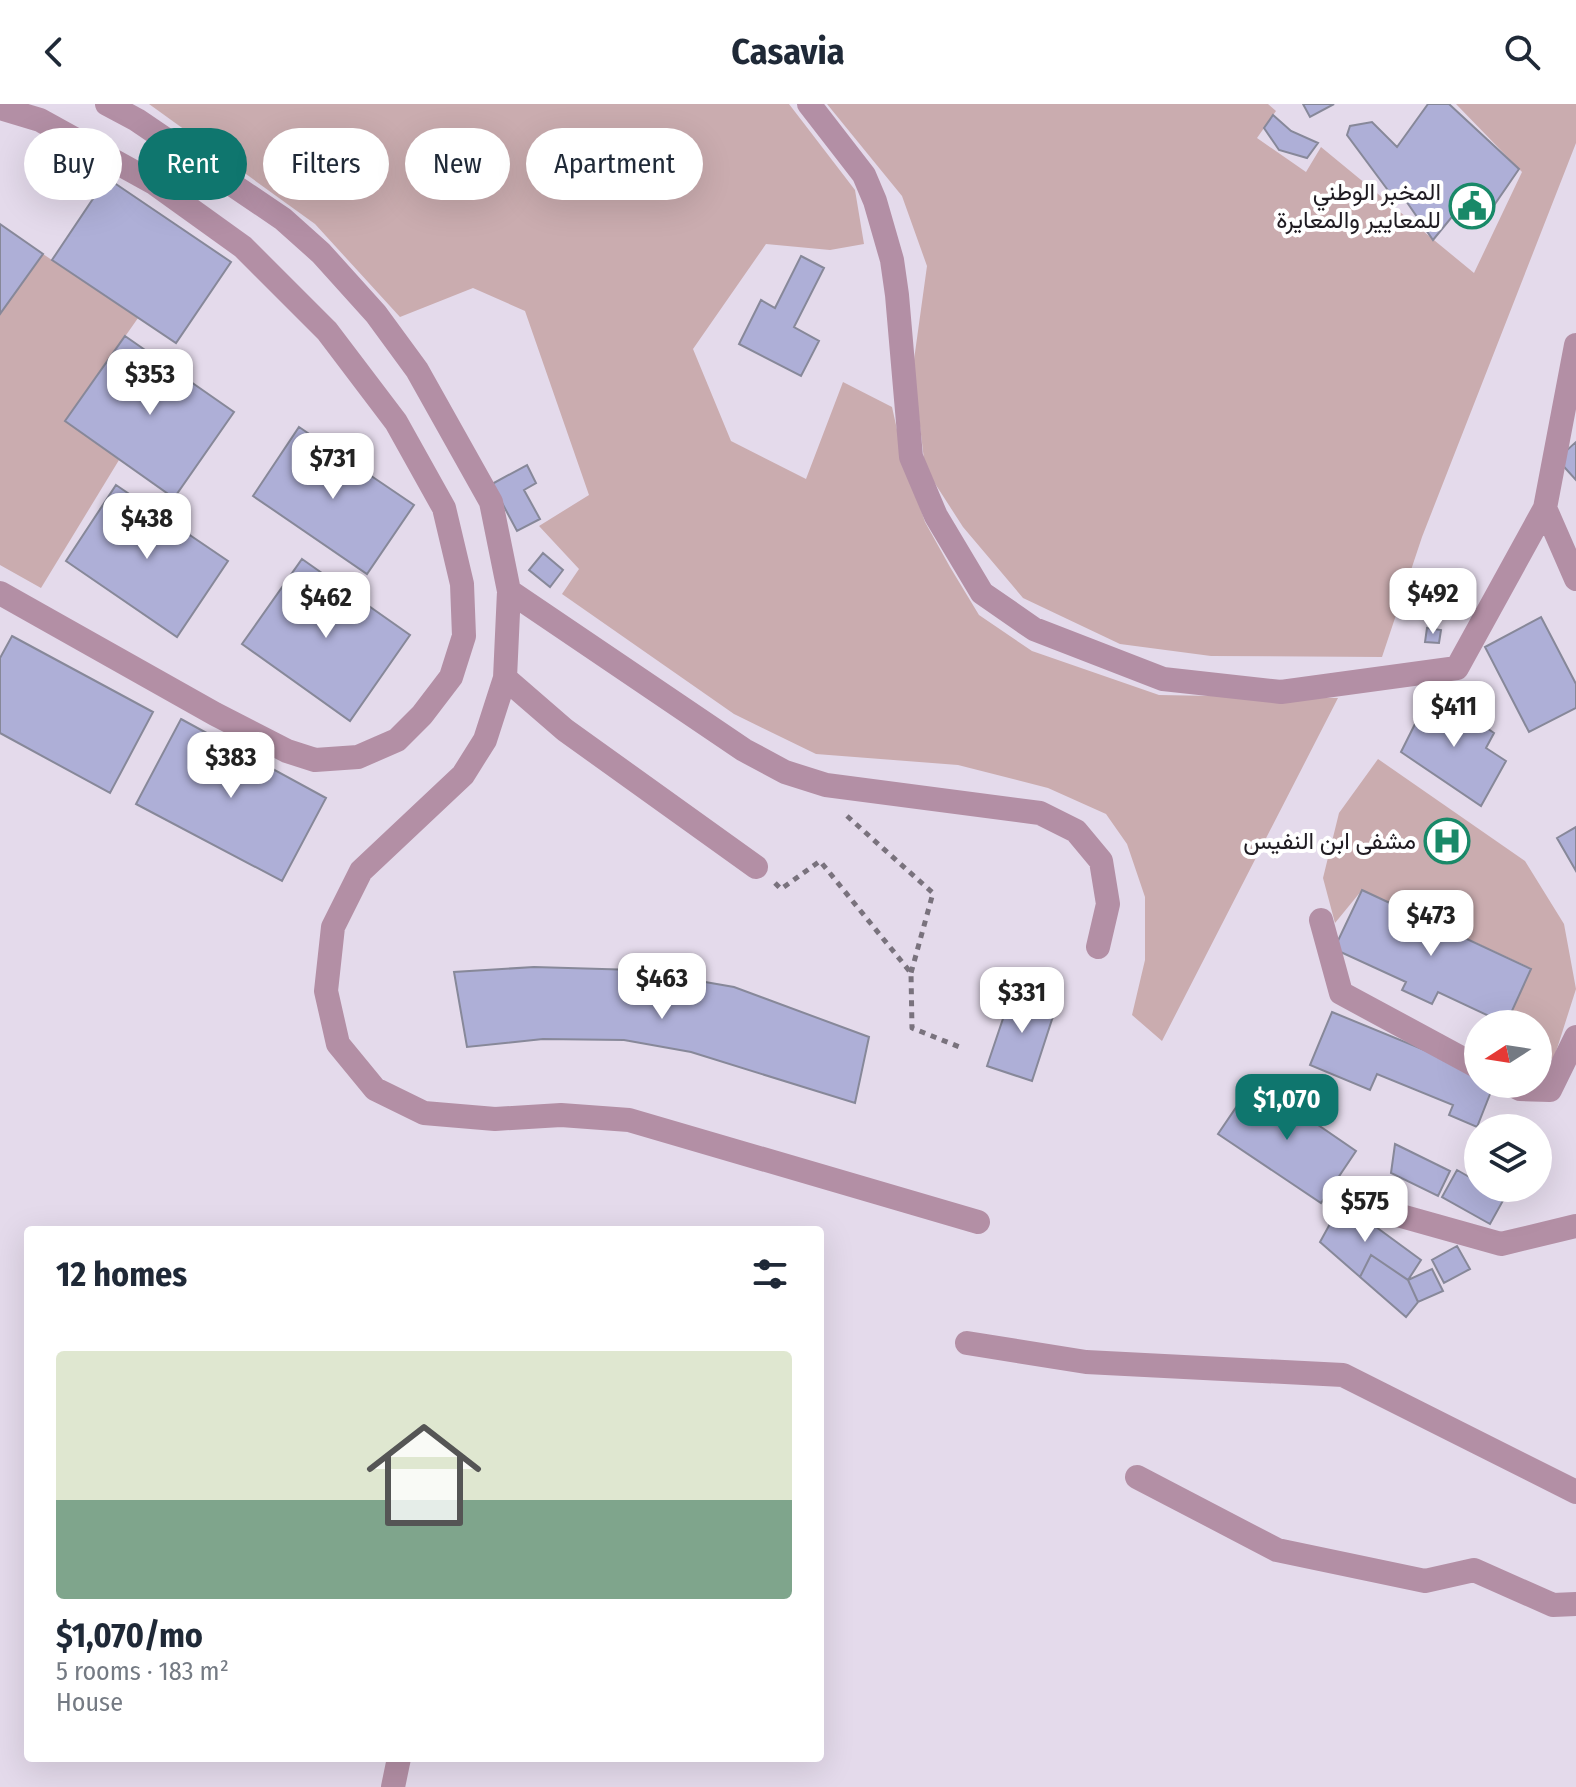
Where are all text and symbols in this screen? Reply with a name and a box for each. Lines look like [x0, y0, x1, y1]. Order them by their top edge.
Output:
icon: back [32, 30, 76, 74]
text: Casavia [731, 30, 845, 74]
icon: search [1500, 30, 1544, 74]
chip: Buy [24, 128, 122, 200]
chip: Rent [138, 128, 247, 200]
chip: Filters [263, 128, 389, 200]
chip: New [405, 128, 510, 200]
chip: Apartment [526, 128, 703, 200]
place label: المخبر الوطني للمعايير والمعايرة [1276, 178, 1441, 235]
public building icon: المخبر الوطني للمعايير والمعايرة [1448, 182, 1496, 230]
pin: $353 [103, 349, 197, 417]
text: $353 [125, 359, 175, 390]
pin: $731 [286, 433, 380, 501]
text: $731 [310, 443, 356, 474]
pin: $438 [100, 493, 194, 561]
text: $438 [121, 503, 173, 534]
pin: $492 [1386, 568, 1480, 636]
pin: $462 [279, 572, 373, 640]
text: $492 [1408, 578, 1458, 609]
text: $462 [300, 582, 352, 613]
pin: $411 [1407, 681, 1501, 749]
text: $411 [1431, 691, 1477, 722]
pin: $383 [184, 732, 278, 800]
text: $383 [205, 742, 257, 773]
hospital icon: مشفى ابن النفيس [1423, 817, 1471, 865]
place label: مشفى ابن النفيس [1243, 827, 1416, 855]
pin: $473 [1384, 890, 1478, 958]
text: $473 [1406, 900, 1456, 931]
pin: $463 [615, 953, 709, 1021]
text: $463 [636, 963, 688, 994]
pin: $331 [975, 967, 1069, 1035]
text: $331 [998, 977, 1046, 1008]
north arrow [1464, 1010, 1552, 1098]
map controls [1464, 1010, 1552, 1202]
pin: $1,070 [1222, 1074, 1352, 1142]
text: $1,070 [1253, 1084, 1321, 1115]
button: layers [1464, 1114, 1552, 1202]
pin: $575 [1318, 1176, 1412, 1244]
text: $575 [1341, 1186, 1389, 1217]
icon: filters [748, 1252, 792, 1296]
text: 12 homes [56, 1254, 187, 1295]
icon: home [352, 1403, 496, 1547]
text: $1,070/mo [56, 1615, 203, 1656]
text: 5 rooms · 183 m² [56, 1656, 229, 1687]
text: House [56, 1687, 123, 1718]

